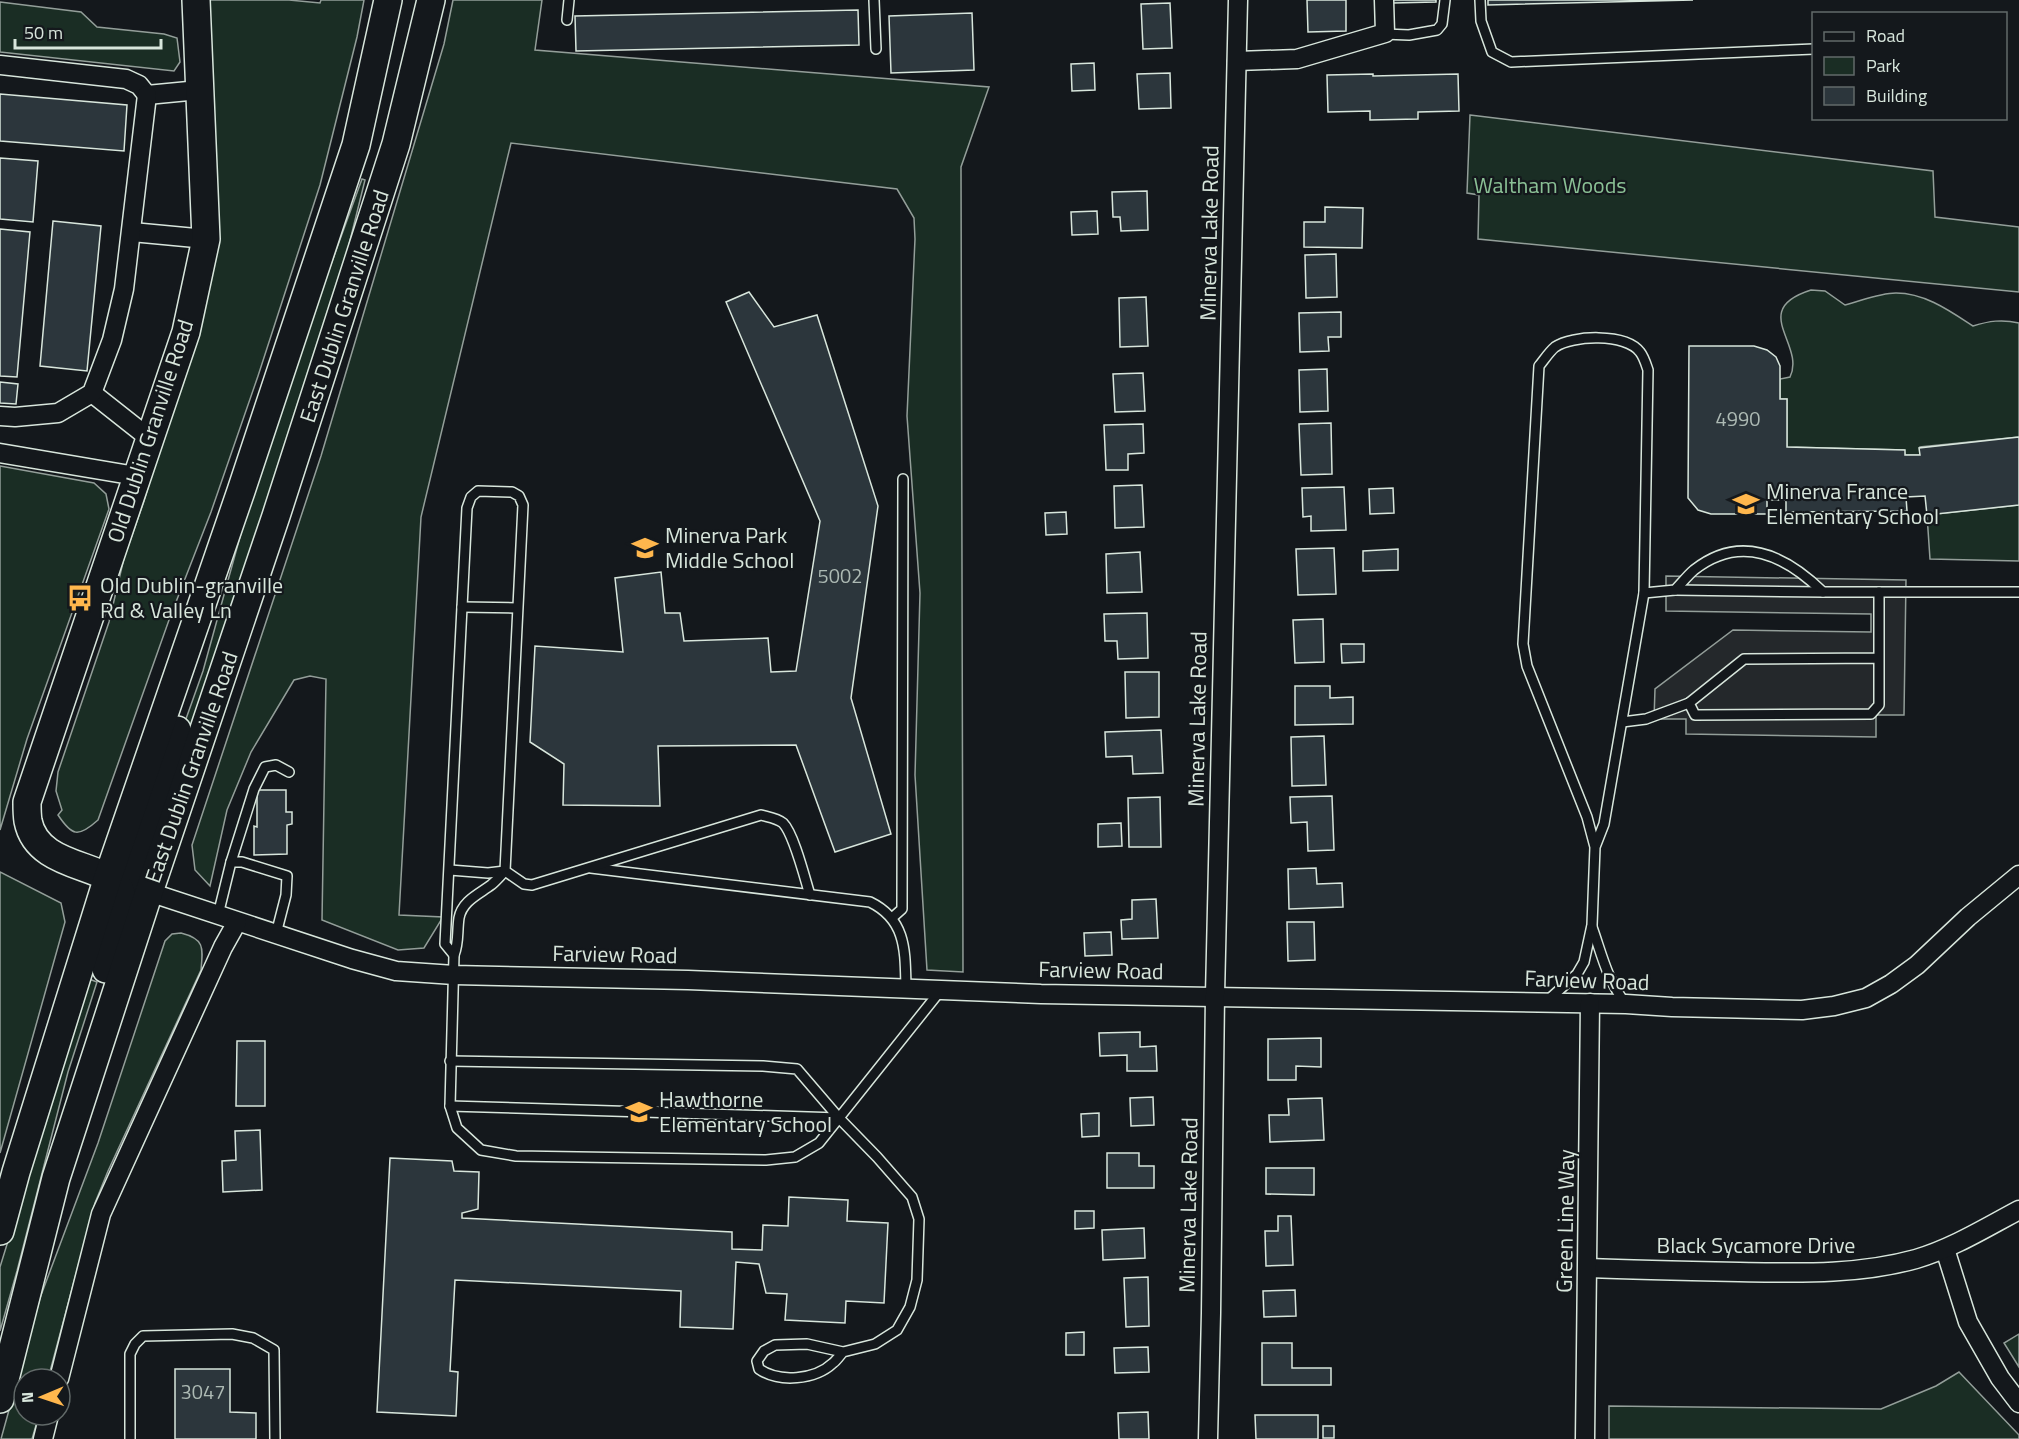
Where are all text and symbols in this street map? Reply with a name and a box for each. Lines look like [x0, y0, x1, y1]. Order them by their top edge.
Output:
scale bar [15, 12, 160, 50]
legend [1812, 12, 2007, 120]
text: 50 m [24, 19, 63, 46]
text: Road [1866, 22, 1905, 49]
text: Park [1866, 52, 1901, 79]
text: Building [1866, 82, 1927, 109]
street label: Minerva Lake Road [1190, 145, 1228, 321]
park label: Waltham Woods [1473, 168, 1627, 202]
street label: East Dublin Granville Road [290, 185, 398, 427]
street label: Old Dublin Granville Road [98, 315, 202, 547]
house number: 4990 [1716, 403, 1760, 434]
place label: Minerva France Elementary School [1766, 474, 1939, 533]
school or university icon: Minerva France Elementary School [1731, 489, 1761, 519]
place label: Minerva Park Middle School [665, 518, 794, 577]
school or university icon: Minerva Park Middle School [630, 533, 660, 563]
house number: 5002 [818, 560, 862, 591]
place label: Old Dublin-granville Rd & Valley Ln [100, 568, 283, 627]
bus stop icon: Old Dublin-granville Rd & Valley Ln [65, 583, 95, 613]
street label: Minerva Lake Road [1178, 631, 1216, 807]
street label: East Dublin Granville Road [135, 647, 247, 887]
street label: Farview Road [552, 936, 678, 972]
street label: Farview Road [1038, 952, 1164, 988]
street label: Farview Road [1524, 961, 1650, 999]
place label: Hawthorne Elementary School [659, 1082, 832, 1141]
school or university icon: Hawthorne Elementary School [624, 1097, 654, 1127]
street label: Minerva Lake Road [1169, 1117, 1207, 1293]
street label: Green Line Way [1547, 1149, 1583, 1293]
street label: Black Sycamore Drive [1657, 1228, 1855, 1262]
north arrow [12, 1367, 72, 1427]
house number: 3047 [181, 1376, 225, 1407]
text: N [15, 1392, 39, 1403]

